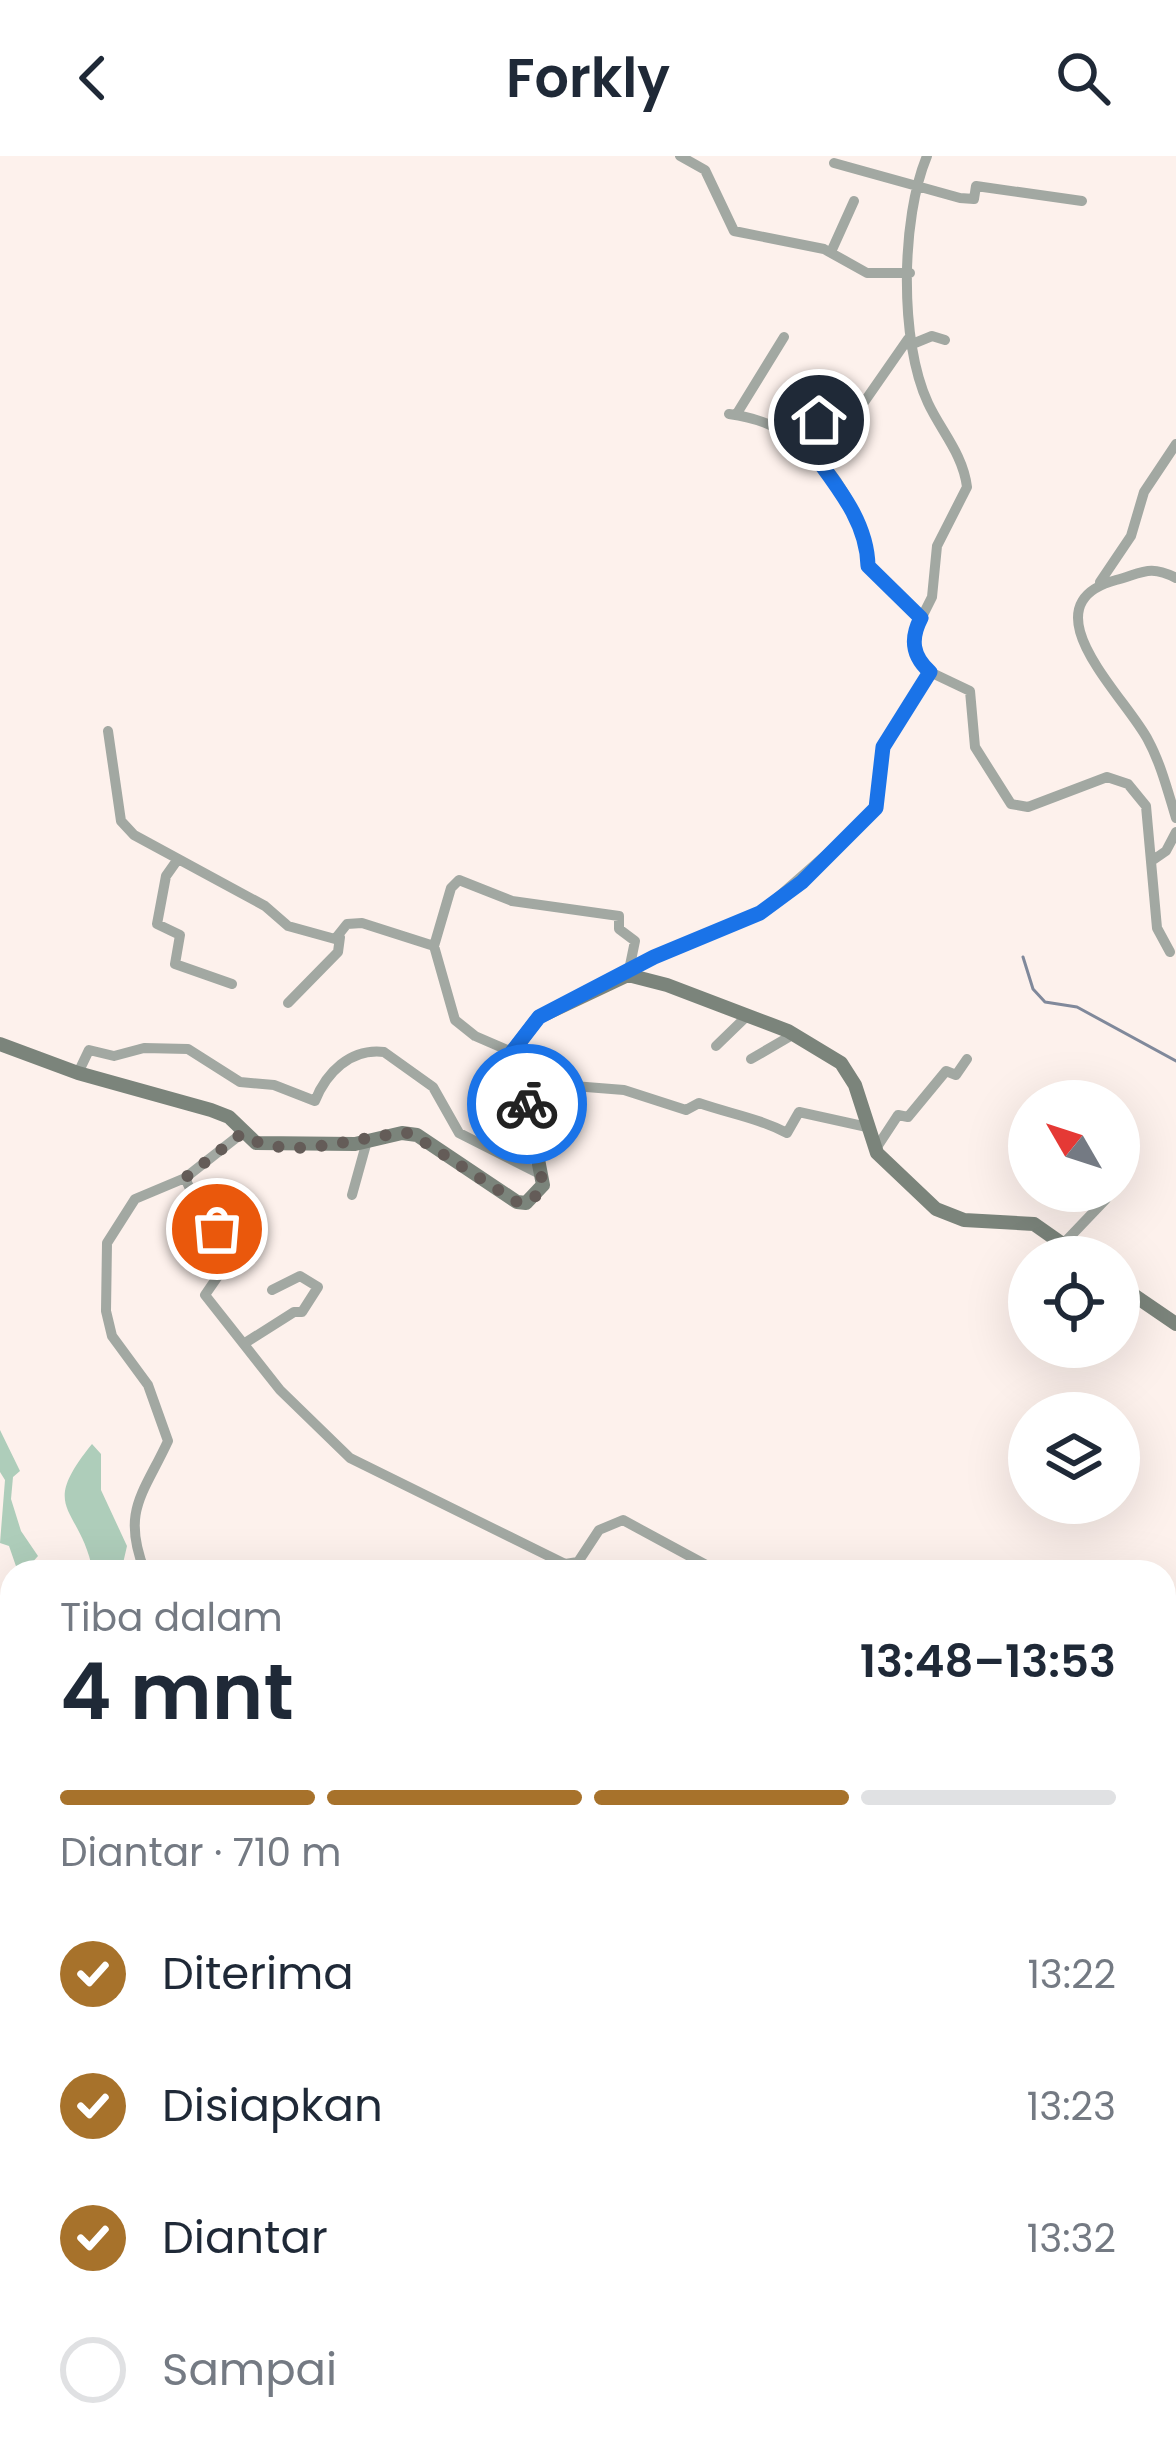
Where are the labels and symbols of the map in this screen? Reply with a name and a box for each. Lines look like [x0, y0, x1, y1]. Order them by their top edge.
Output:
pin [768, 369, 870, 471]
courier [467, 1044, 587, 1164]
north arrow [1008, 1080, 1140, 1212]
pin [166, 1178, 268, 1280]

